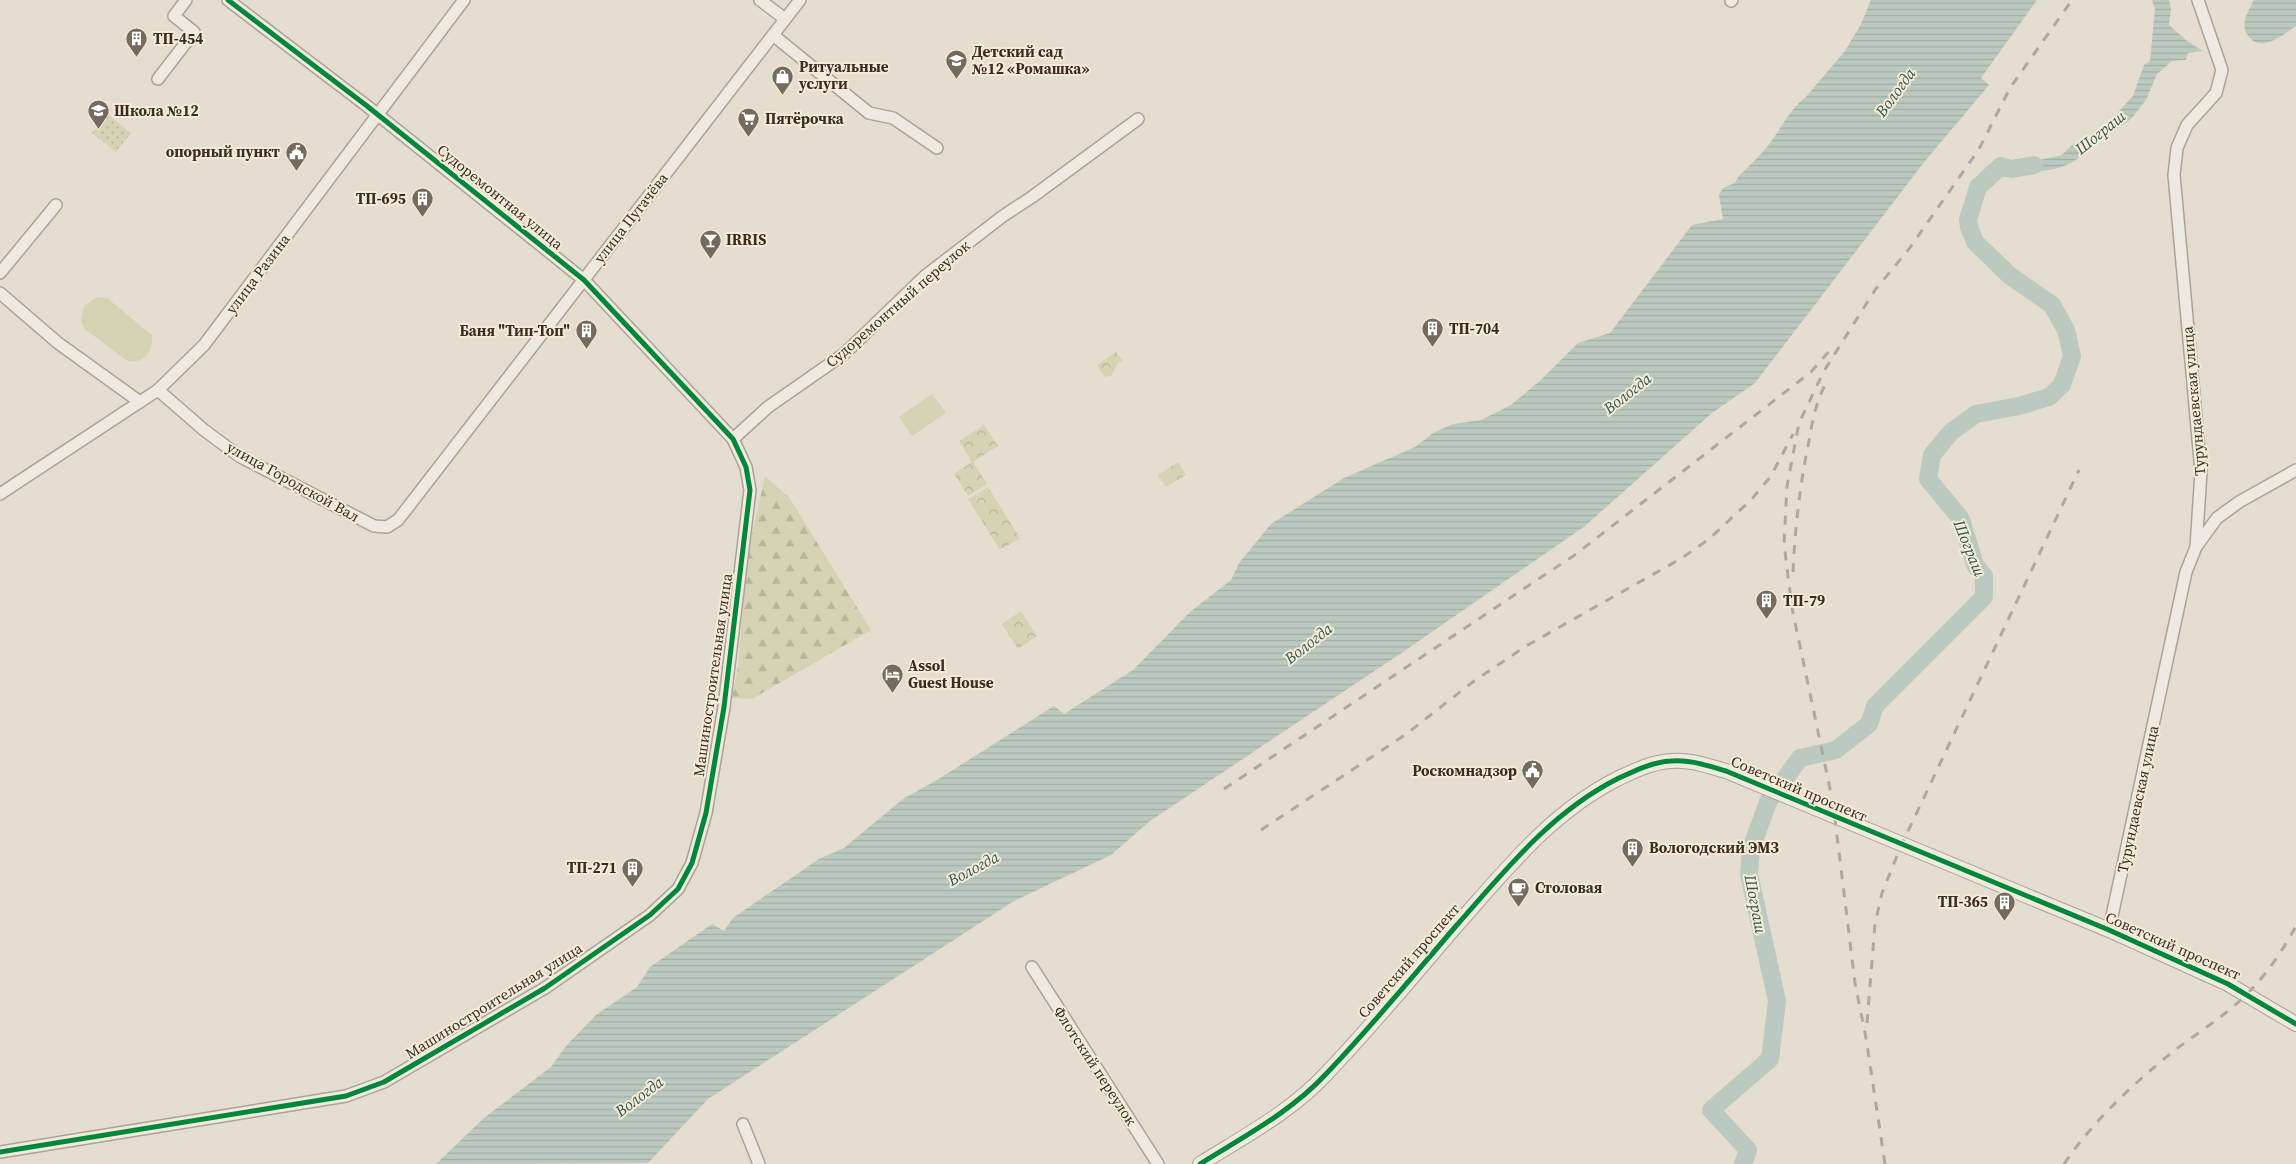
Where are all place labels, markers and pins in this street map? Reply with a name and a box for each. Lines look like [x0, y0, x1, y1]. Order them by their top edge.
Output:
building icon: ТП-454 [125, 27, 149, 58]
place label: ТП-454 [153, 28, 203, 49]
place label: Детский сад №12 «Ромашка» [971, 41, 1090, 79]
school or university icon: Детский сад №12 «Ромашка» [944, 49, 968, 80]
place label: Ритуальные услуги [798, 56, 889, 94]
shop icon: Ритуальные услуги [771, 64, 795, 95]
school or university icon: Школа №12 [86, 99, 110, 130]
place label: Школа №12 [114, 100, 199, 121]
supermarket icon: Пятёрочка [737, 107, 761, 138]
place label: Пятёрочка [765, 108, 845, 129]
public building icon: опорный пункт [284, 140, 308, 171]
place label: опорный пункт [166, 141, 281, 162]
building icon: ТП-695 [410, 187, 434, 218]
place label: ТП-695 [356, 188, 406, 209]
bar icon: IRRIS [698, 228, 722, 259]
place label: IRRIS [726, 229, 766, 250]
building icon: ТП-704 [1421, 317, 1445, 348]
place label: ТП-704 [1449, 318, 1499, 339]
building icon: Баня "Тип-Топ" [574, 319, 598, 350]
place label: Баня "Тип-Топ" [459, 320, 570, 341]
building icon: ТП-79 [1755, 589, 1779, 620]
place label: ТП-79 [1783, 590, 1825, 611]
place label: Assol Guest House [908, 655, 994, 693]
hotel icon: Assol Guest House [880, 663, 904, 694]
public building icon: Роскомнадзор [1521, 759, 1545, 790]
place label: Роскомнадзор [1412, 760, 1517, 781]
building icon: Вологодский ЭМЗ [1621, 836, 1645, 867]
place label: Вологодский ЭМЗ [1649, 837, 1779, 858]
building icon: ТП-271 [621, 856, 645, 887]
place label: ТП-271 [567, 857, 617, 878]
cafe icon: Столовая [1507, 876, 1531, 907]
place label: Столовая [1535, 877, 1603, 898]
building icon: ТП-365 [1992, 890, 2016, 921]
place label: ТП-365 [1938, 891, 1988, 912]

